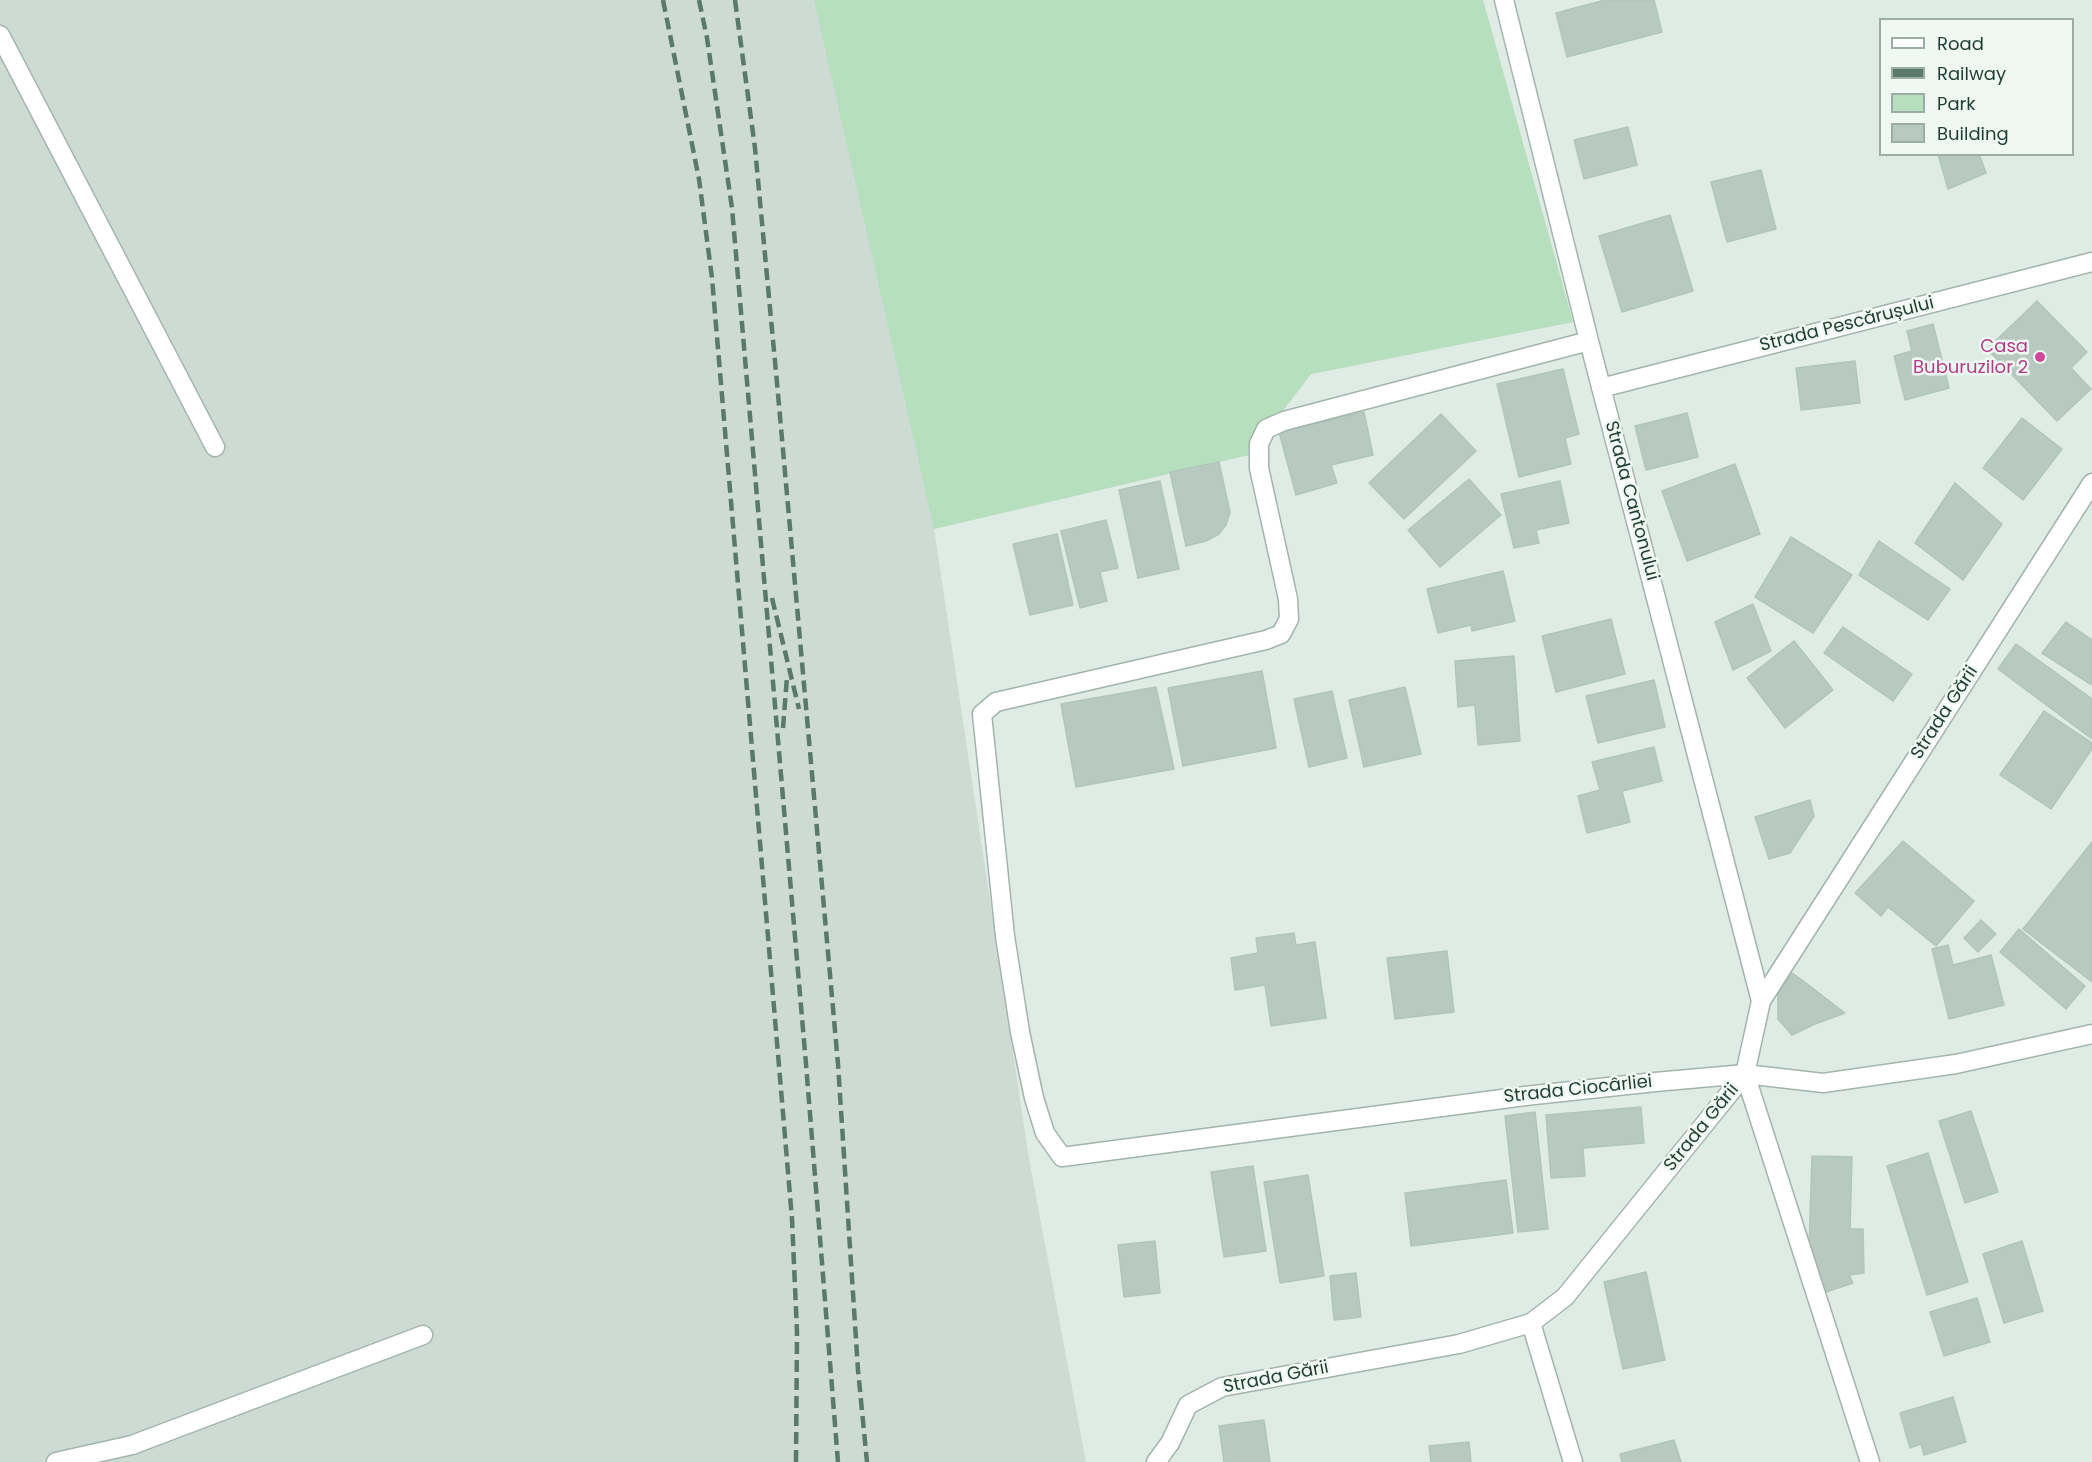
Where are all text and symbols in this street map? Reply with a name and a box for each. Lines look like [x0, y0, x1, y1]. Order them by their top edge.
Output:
legend [1879, 18, 2074, 156]
text: Road [1937, 31, 1984, 56]
text: Railway [1937, 61, 2006, 86]
text: Park [1937, 91, 1976, 116]
text: Building [1937, 121, 2009, 146]
street label: Strada Pescărușului [1758, 293, 1936, 357]
place label: Casa Buburuzilor 2 [1913, 336, 2028, 378]
marker: Casa Buburuzilor 2 [2033, 350, 2047, 364]
street label: Strada Cantonului [1599, 419, 1663, 583]
street label: Strada Gării [1907, 662, 1983, 764]
street label: Strada Ciocârliei [1503, 1071, 1653, 1109]
street label: Strada Gării [1660, 1080, 1744, 1176]
street label: Strada Gării [1221, 1357, 1331, 1399]

